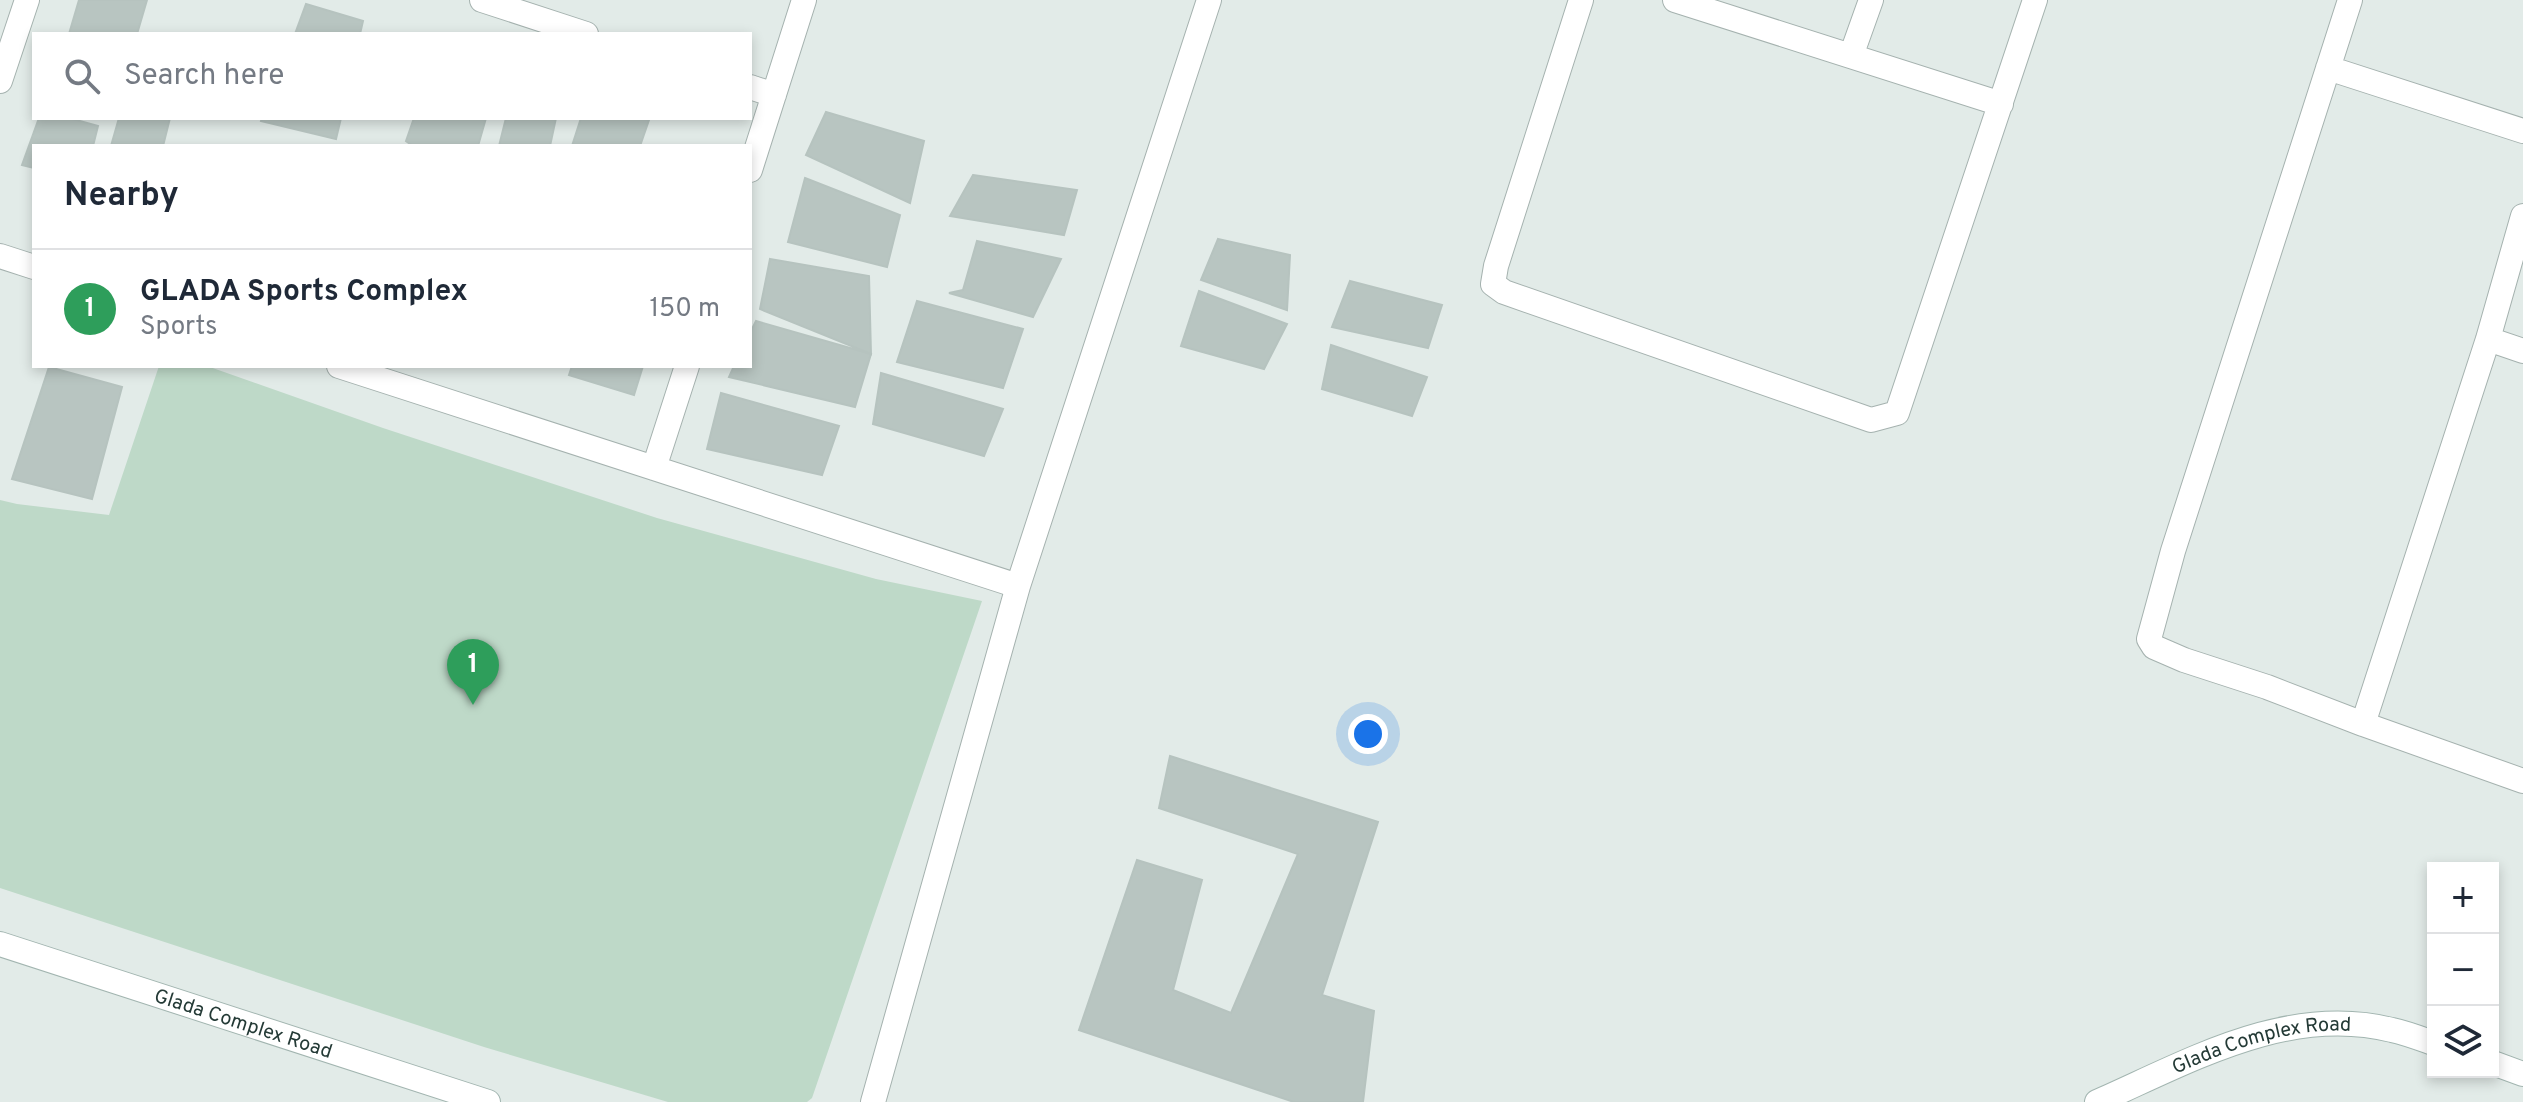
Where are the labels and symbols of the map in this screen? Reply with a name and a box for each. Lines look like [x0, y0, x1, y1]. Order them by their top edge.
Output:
pin: 1 [447, 639, 499, 705]
your location [1348, 714, 1388, 754]
street label: Glada Complex Road [151, 984, 335, 1066]
street label: Glada Complex Road [2168, 1012, 2352, 1081]

